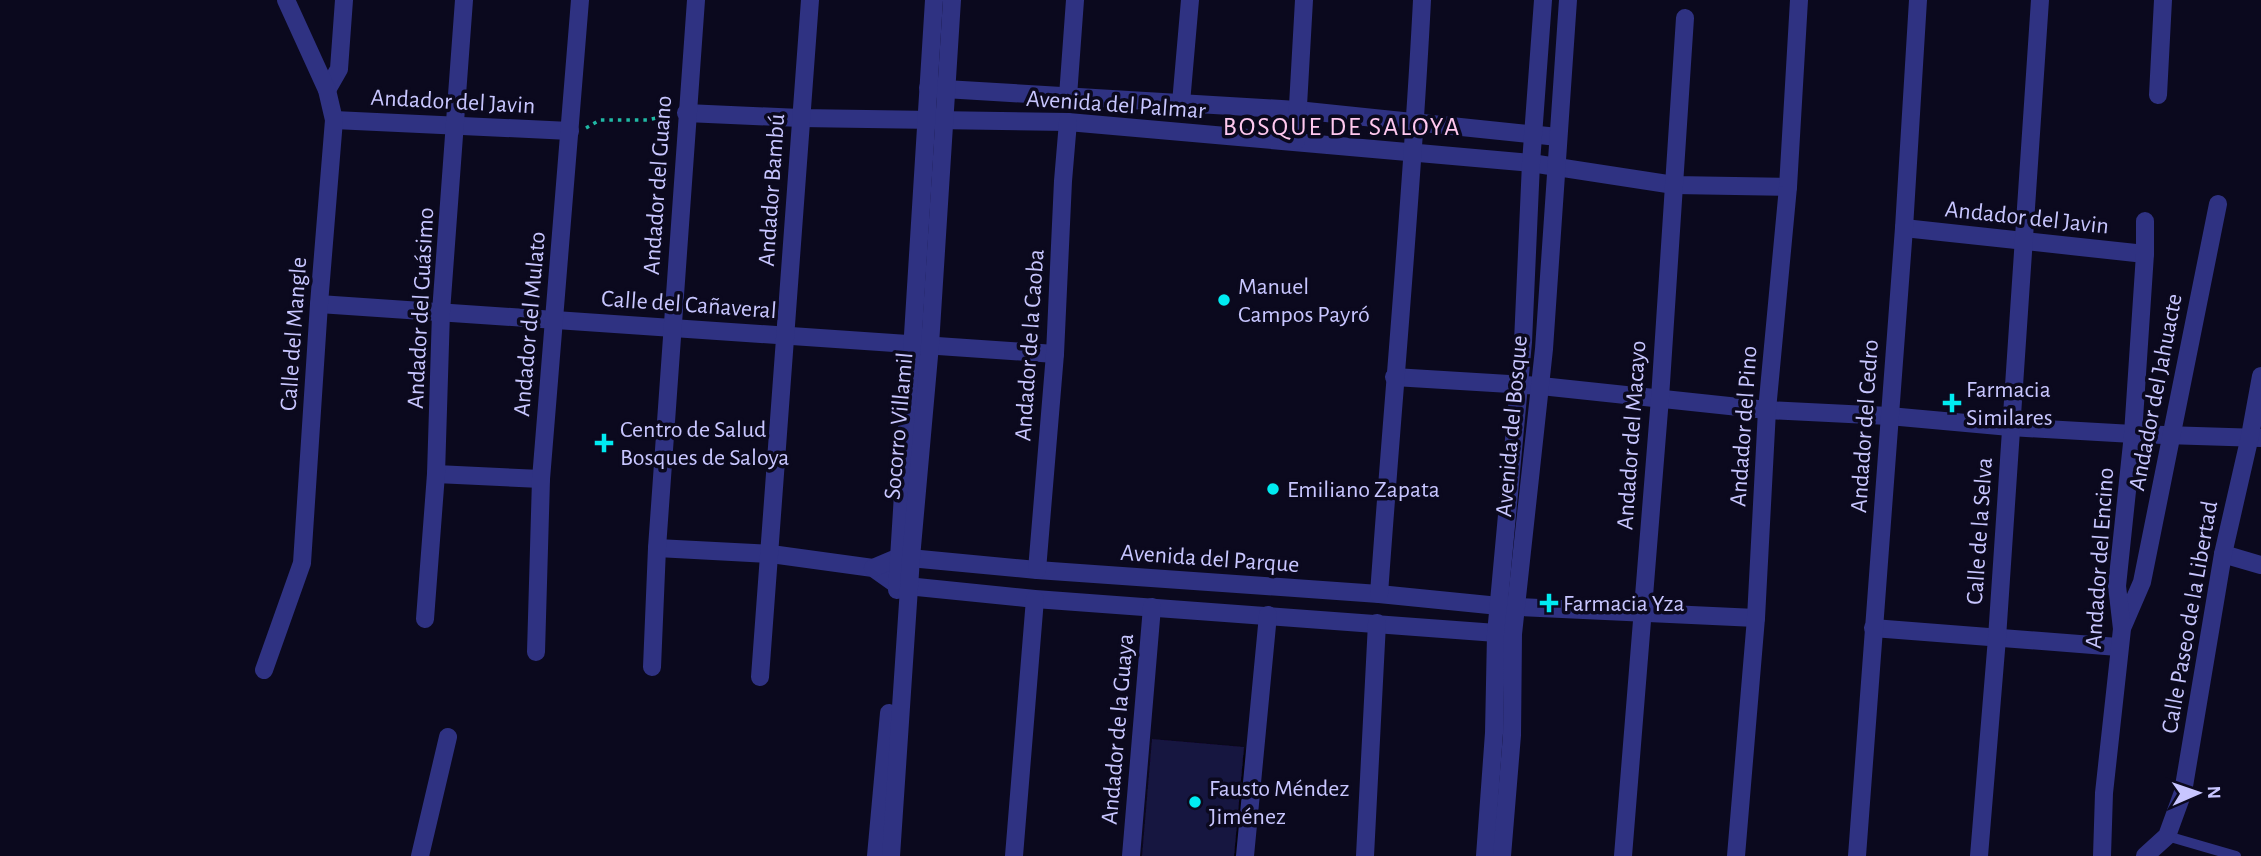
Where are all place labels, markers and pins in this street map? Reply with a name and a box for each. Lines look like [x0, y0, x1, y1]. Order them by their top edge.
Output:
place label: Manuel Campos Payró [1238, 275, 1370, 327]
marker: Manuel Campos Payró [1216, 292, 1232, 308]
place label: Farmacia Similares [1966, 378, 2053, 430]
marker: Farmacia Similares [1944, 395, 1960, 411]
place label: Centro de Salud Bosques de Saloya [620, 418, 789, 470]
marker: Centro de Salud Bosques de Saloya [594, 433, 614, 453]
place label: Emiliano Zapata [1287, 478, 1440, 502]
marker: Emiliano Zapata [1265, 481, 1281, 497]
place label: Farmacia Yza [1563, 592, 1684, 616]
marker: Farmacia Yza [1541, 595, 1557, 611]
place label: Fausto Méndez Jiménez [1209, 777, 1349, 829]
marker: Fausto Méndez Jiménez [1187, 794, 1203, 810]

